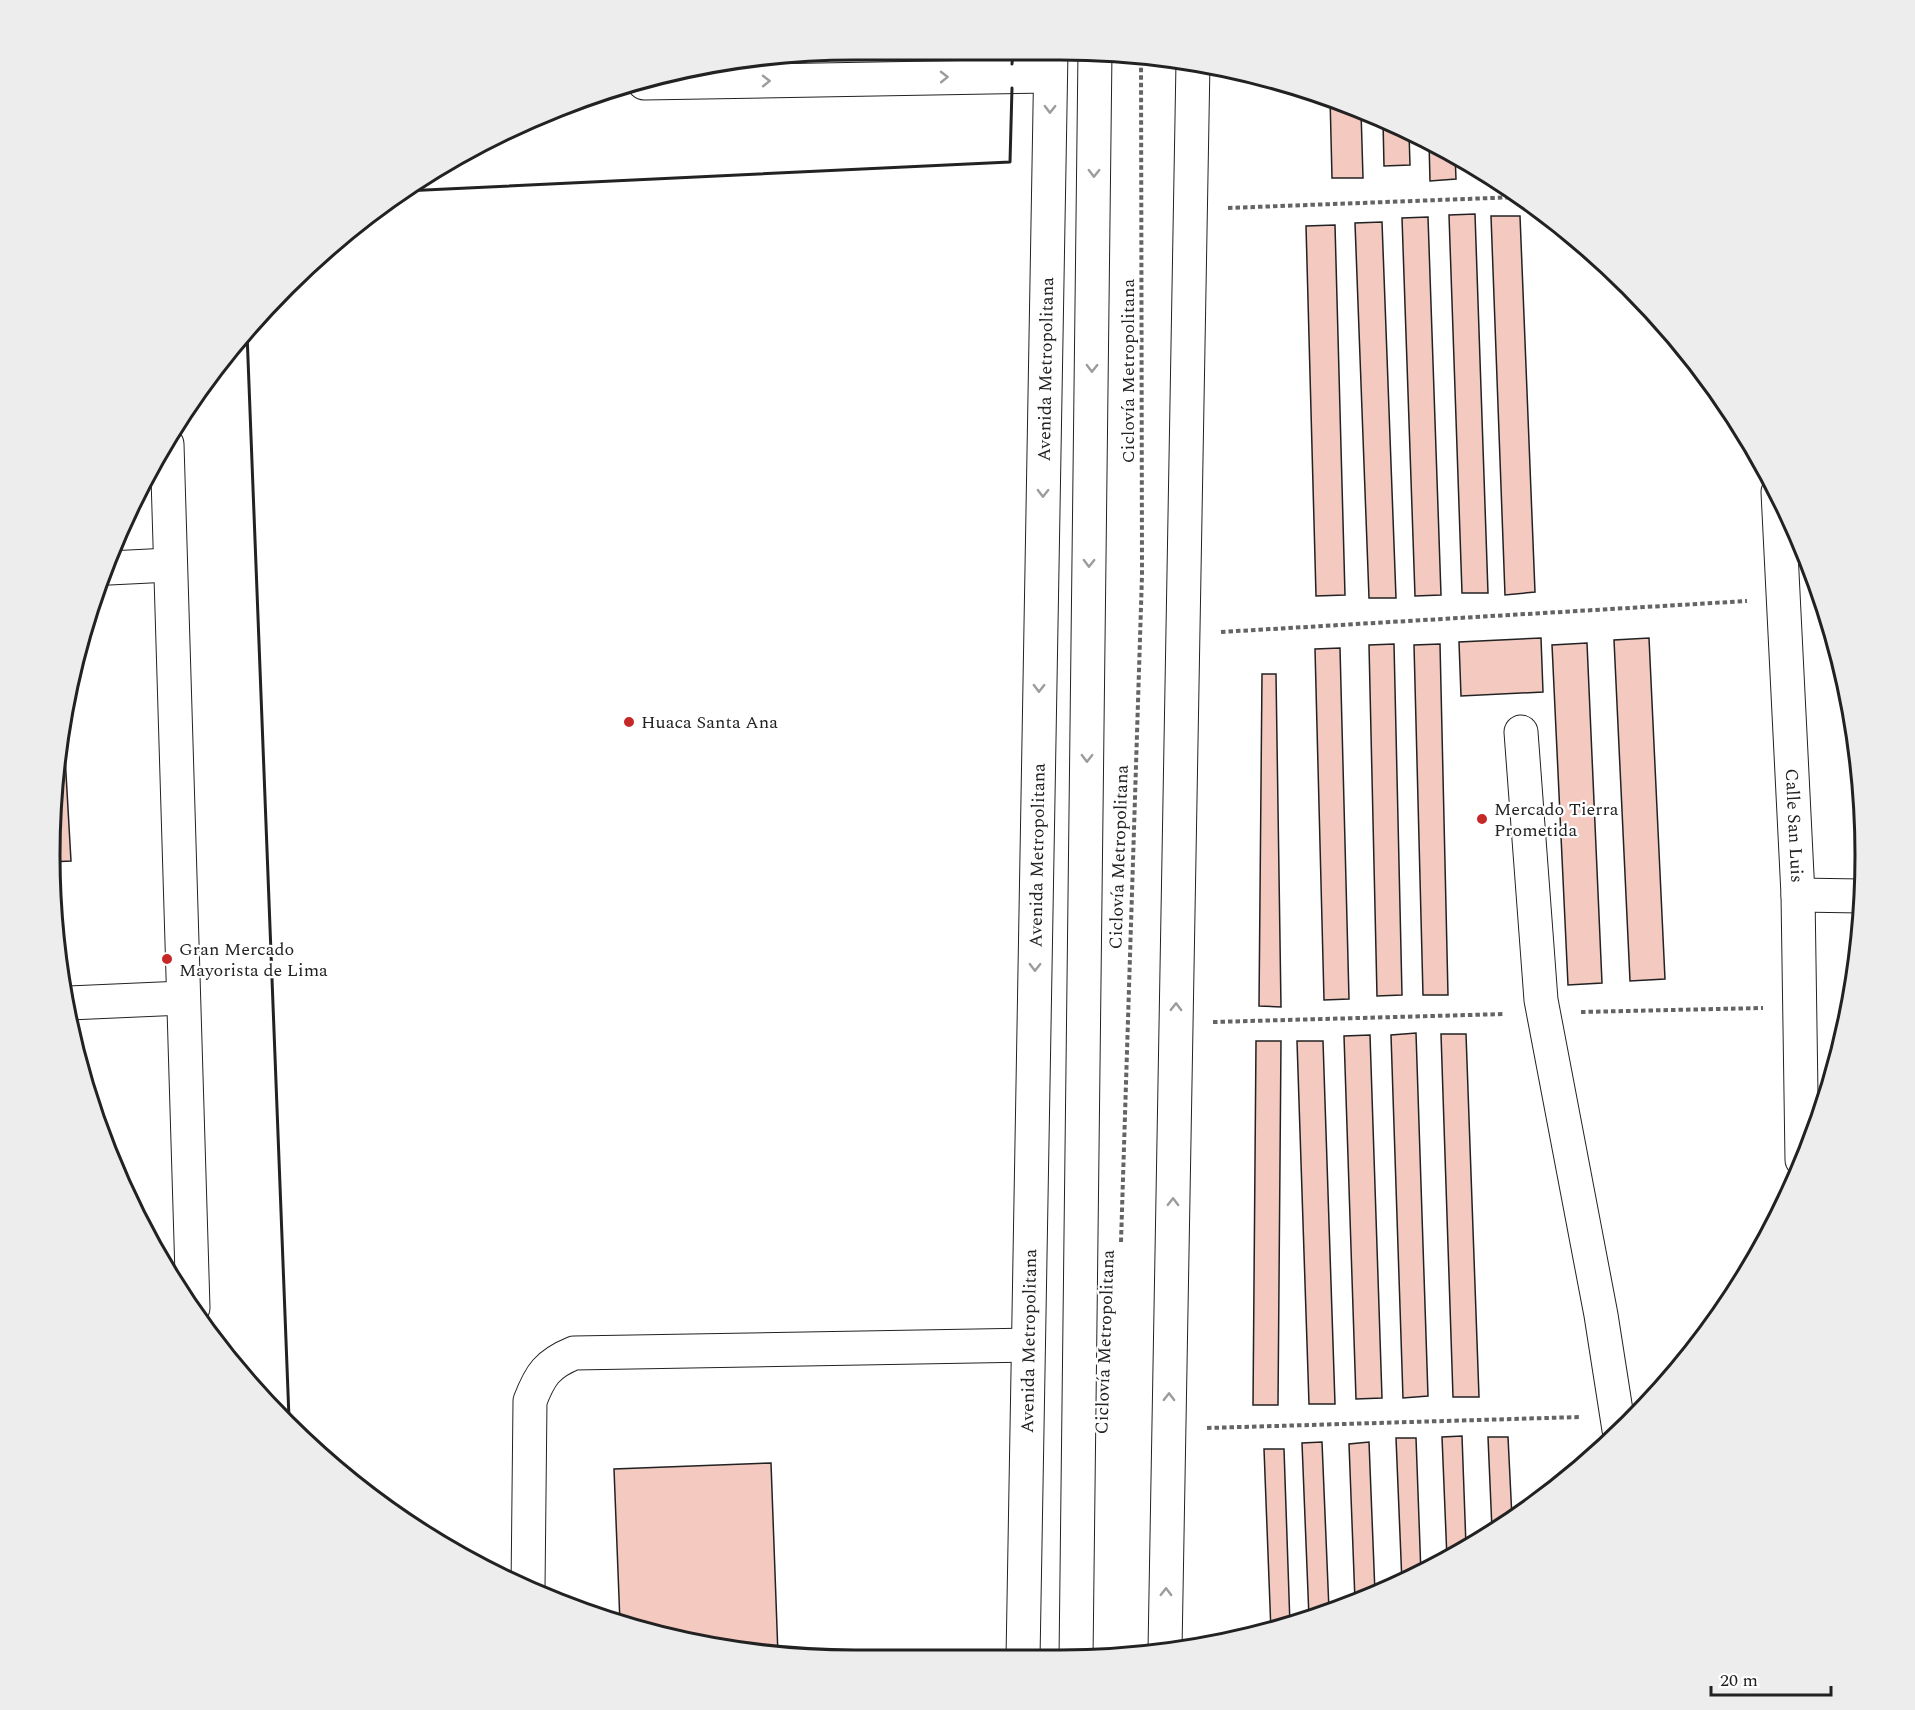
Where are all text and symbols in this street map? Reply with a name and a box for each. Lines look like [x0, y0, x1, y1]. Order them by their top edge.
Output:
one-way arrow [940, 71, 949, 83]
one-way arrow [761, 74, 770, 87]
one-way arrow [1043, 105, 1056, 114]
one-way arrow [1088, 168, 1100, 177]
street label: Avenida Metropolitana [1030, 277, 1061, 462]
street label: Ciclovía Metropolitana [1115, 278, 1142, 463]
one-way arrow [1085, 363, 1098, 372]
one-way arrow [1037, 489, 1049, 498]
one-way arrow [1083, 558, 1095, 567]
one-way arrow [1033, 684, 1046, 693]
place label: Huaca Santa Ana [641, 709, 778, 736]
marker: Huaca Santa Ana [622, 715, 636, 729]
one-way arrow [1081, 753, 1093, 762]
street label: Avenida Metropolitana [1022, 763, 1052, 948]
street label: Ciclovía Metropolitana [1102, 764, 1136, 950]
street label: Calle San Luis [1778, 768, 1811, 883]
place label: Mercado Tierra Prometida [1494, 796, 1619, 844]
marker: Mercado Tierra Prometida [1475, 812, 1489, 826]
place label: Gran Mercado Mayorista de Lima [179, 936, 328, 984]
marker: Gran Mercado Mayorista de Lima [160, 952, 174, 966]
one-way arrow [1028, 963, 1041, 972]
one-way arrow [1170, 1002, 1182, 1011]
one-way arrow [1167, 1197, 1179, 1206]
street label: Avenida Metropolitana [1013, 1248, 1044, 1433]
street label: Ciclovía Metropolitana [1088, 1249, 1122, 1435]
one-way arrow [1163, 1392, 1175, 1401]
one-way arrow [1160, 1587, 1172, 1596]
scale bar [1711, 1659, 1831, 1697]
text: 20 m [1720, 1667, 1758, 1694]

